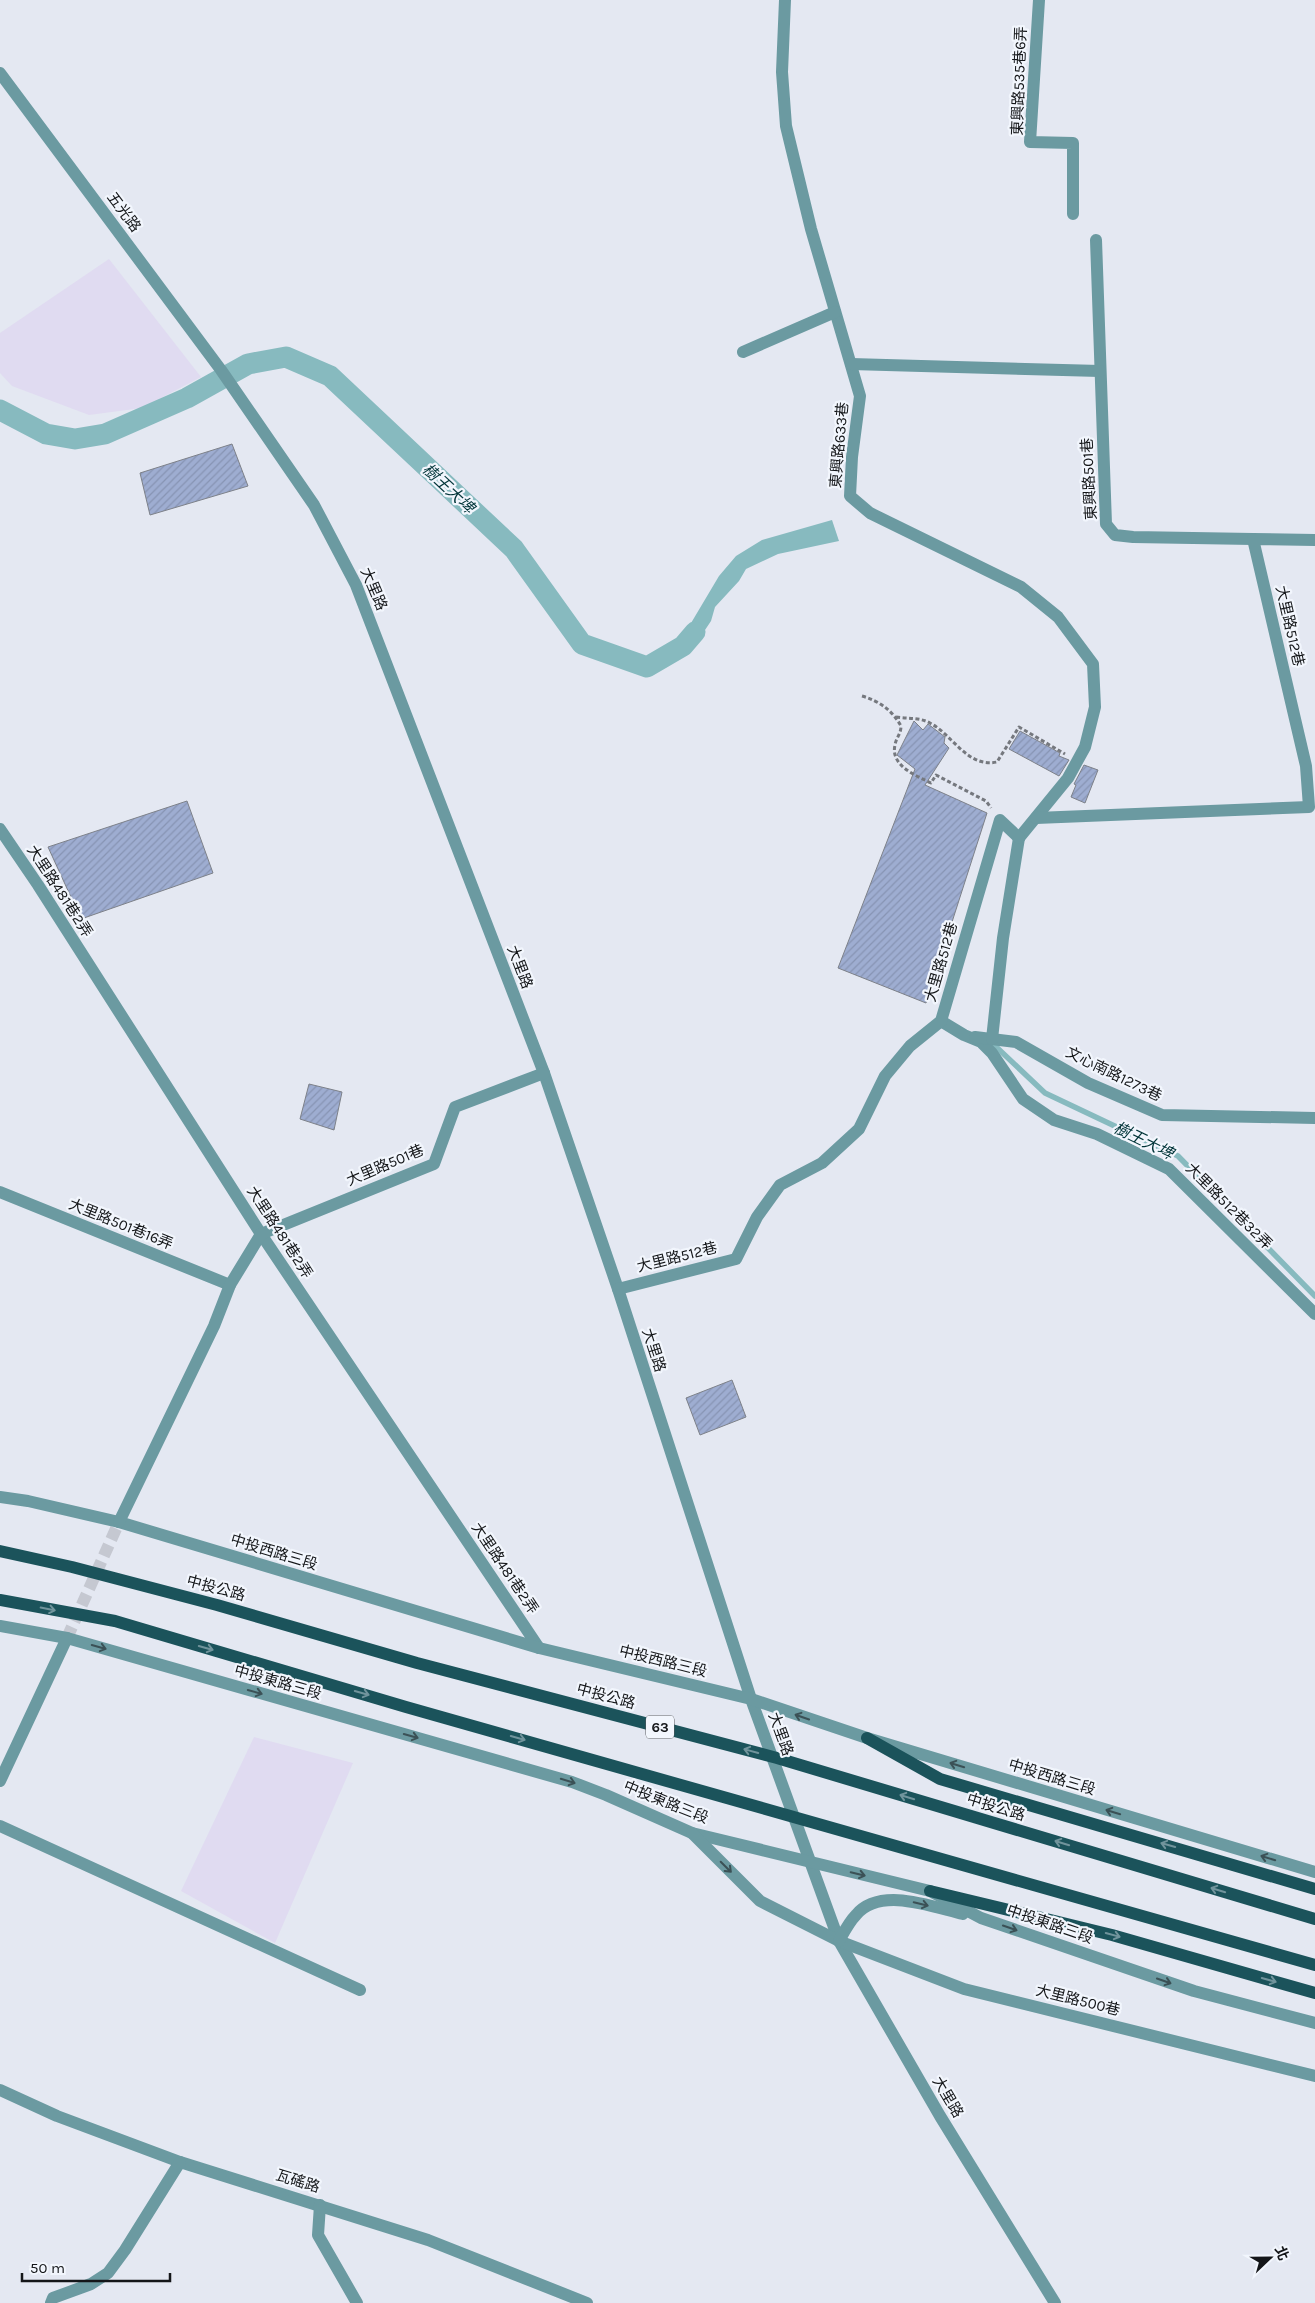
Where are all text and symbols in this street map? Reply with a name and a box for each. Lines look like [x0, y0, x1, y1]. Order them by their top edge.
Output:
street label: 東興路535巷6弄 [1008, 26, 1030, 136]
street label: 五光路 [103, 189, 145, 235]
street label: 東興路633巷 [826, 401, 852, 489]
street label: 東興路501巷 [1078, 437, 1100, 521]
water label: 樹王大埤 [419, 460, 480, 518]
street label: 大里路 [357, 565, 391, 613]
street label: 大里路512巷 [1272, 584, 1308, 668]
street label: 大里路481巷2弄 [24, 842, 96, 940]
street label: 大里路512巷 [921, 920, 961, 1004]
street label: 大里路 [504, 943, 536, 991]
street label: 文心南路1273巷 [1063, 1043, 1165, 1105]
water label: 樹王大埤 [1111, 1118, 1178, 1164]
street label: 大里路501巷 [344, 1141, 426, 1189]
street label: 大里路512巷32弄 [1182, 1159, 1276, 1253]
street label: 大里路481巷2弄 [244, 1183, 316, 1281]
street label: 大里路501巷16弄 [66, 1195, 176, 1253]
street label: 大里路512巷 [635, 1238, 719, 1276]
street label: 大里路 [638, 1326, 670, 1374]
street label: 大里路481巷2弄 [468, 1519, 542, 1617]
street label: 中投西路三段 [228, 1530, 320, 1574]
street label: 中投公路 [185, 1572, 247, 1604]
one-way arrow [40, 1605, 56, 1614]
street label: 中投西路三段 [617, 1641, 709, 1681]
one-way arrow [90, 1643, 106, 1653]
one-way arrow [197, 1643, 213, 1653]
street label: 中投東路三段 [232, 1661, 324, 1703]
street label: 中投公路 [575, 1680, 637, 1712]
one-way arrow [247, 1687, 263, 1697]
one-way arrow [353, 1689, 369, 1699]
street label: 大里路 [765, 1710, 797, 1758]
one-way arrow [794, 1712, 810, 1721]
road number: 63 [646, 1715, 674, 1738]
one-way arrow [403, 1732, 419, 1742]
one-way arrow [509, 1734, 525, 1744]
one-way arrow [743, 1746, 759, 1755]
street label: 中投西路三段 [1006, 1755, 1098, 1799]
one-way arrow [950, 1760, 965, 1769]
one-way arrow [559, 1777, 575, 1787]
street label: 中投東路三段 [621, 1777, 711, 1827]
street label: 中投公路 [965, 1790, 1027, 1824]
one-way arrow [899, 1791, 915, 1801]
one-way arrow [1105, 1806, 1121, 1816]
one-way arrow [1055, 1838, 1071, 1848]
one-way arrow [1160, 1839, 1176, 1849]
one-way arrow [1261, 1853, 1277, 1863]
one-way arrow [720, 1861, 732, 1873]
one-way arrow [849, 1870, 865, 1879]
one-way arrow [1210, 1884, 1226, 1894]
one-way arrow [912, 1900, 928, 1909]
street label: 中投東路三段 [1005, 1901, 1095, 1947]
one-way arrow [1002, 1924, 1017, 1933]
one-way arrow [1105, 1931, 1121, 1940]
one-way arrow [1261, 1975, 1277, 1985]
one-way arrow [1155, 1977, 1171, 1986]
street label: 大里路500巷 [1034, 1981, 1122, 2019]
street label: 大里路 [929, 2073, 967, 2121]
street label: 瓦磘路 [274, 2166, 322, 2196]
north arrow [1245, 2233, 1295, 2283]
text: 北 [1271, 2244, 1292, 2263]
scale bar [22, 2250, 170, 2282]
text: 50 m [30, 2259, 65, 2277]

